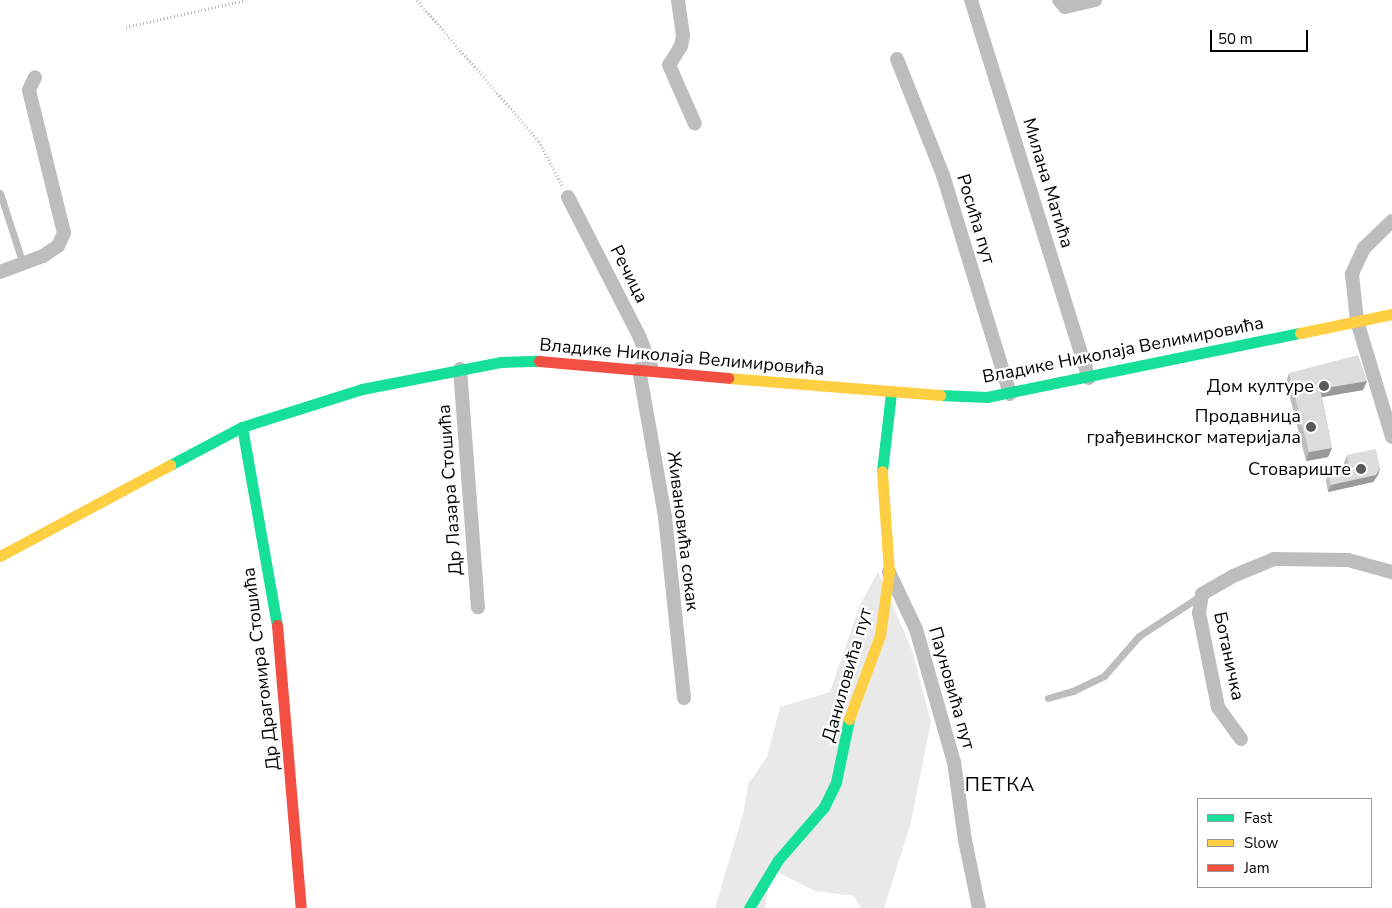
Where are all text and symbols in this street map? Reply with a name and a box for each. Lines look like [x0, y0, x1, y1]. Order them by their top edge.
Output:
scale bar [1212, 20, 1310, 52]
text: 50 m [1218, 29, 1253, 49]
street label: Милана Матића [1018, 116, 1078, 250]
street label: Росића пут [952, 171, 1000, 267]
street label: Речица [605, 242, 653, 306]
street label: Владике Николаја Велимировића [980, 312, 1266, 388]
street label: Владике Николаја Велимировића [539, 334, 825, 380]
place label: Дом културе [1207, 375, 1314, 397]
marker: Дом културе [1318, 380, 1330, 392]
street label: Др Лазара Стошића [433, 404, 467, 576]
place label: Продавница грађевинског материјала [1086, 406, 1301, 448]
marker: Продавница грађевинског материјала [1305, 421, 1317, 433]
street label: Живановића сокак [662, 450, 704, 612]
place label: Стовариште [1248, 458, 1351, 480]
marker: Стовариште [1355, 463, 1367, 475]
street label: Др Драгомира Стошића [238, 566, 284, 772]
street label: Даниловића пут [818, 606, 876, 744]
street label: Ботаничка [1209, 610, 1249, 702]
street label: Пауновића пут [924, 624, 980, 752]
district label: ПЕТКА [964, 772, 1036, 796]
legend [1197, 798, 1372, 888]
text: Fast [1244, 808, 1272, 828]
text: Slow [1244, 833, 1278, 853]
text: Jam [1244, 858, 1270, 878]

